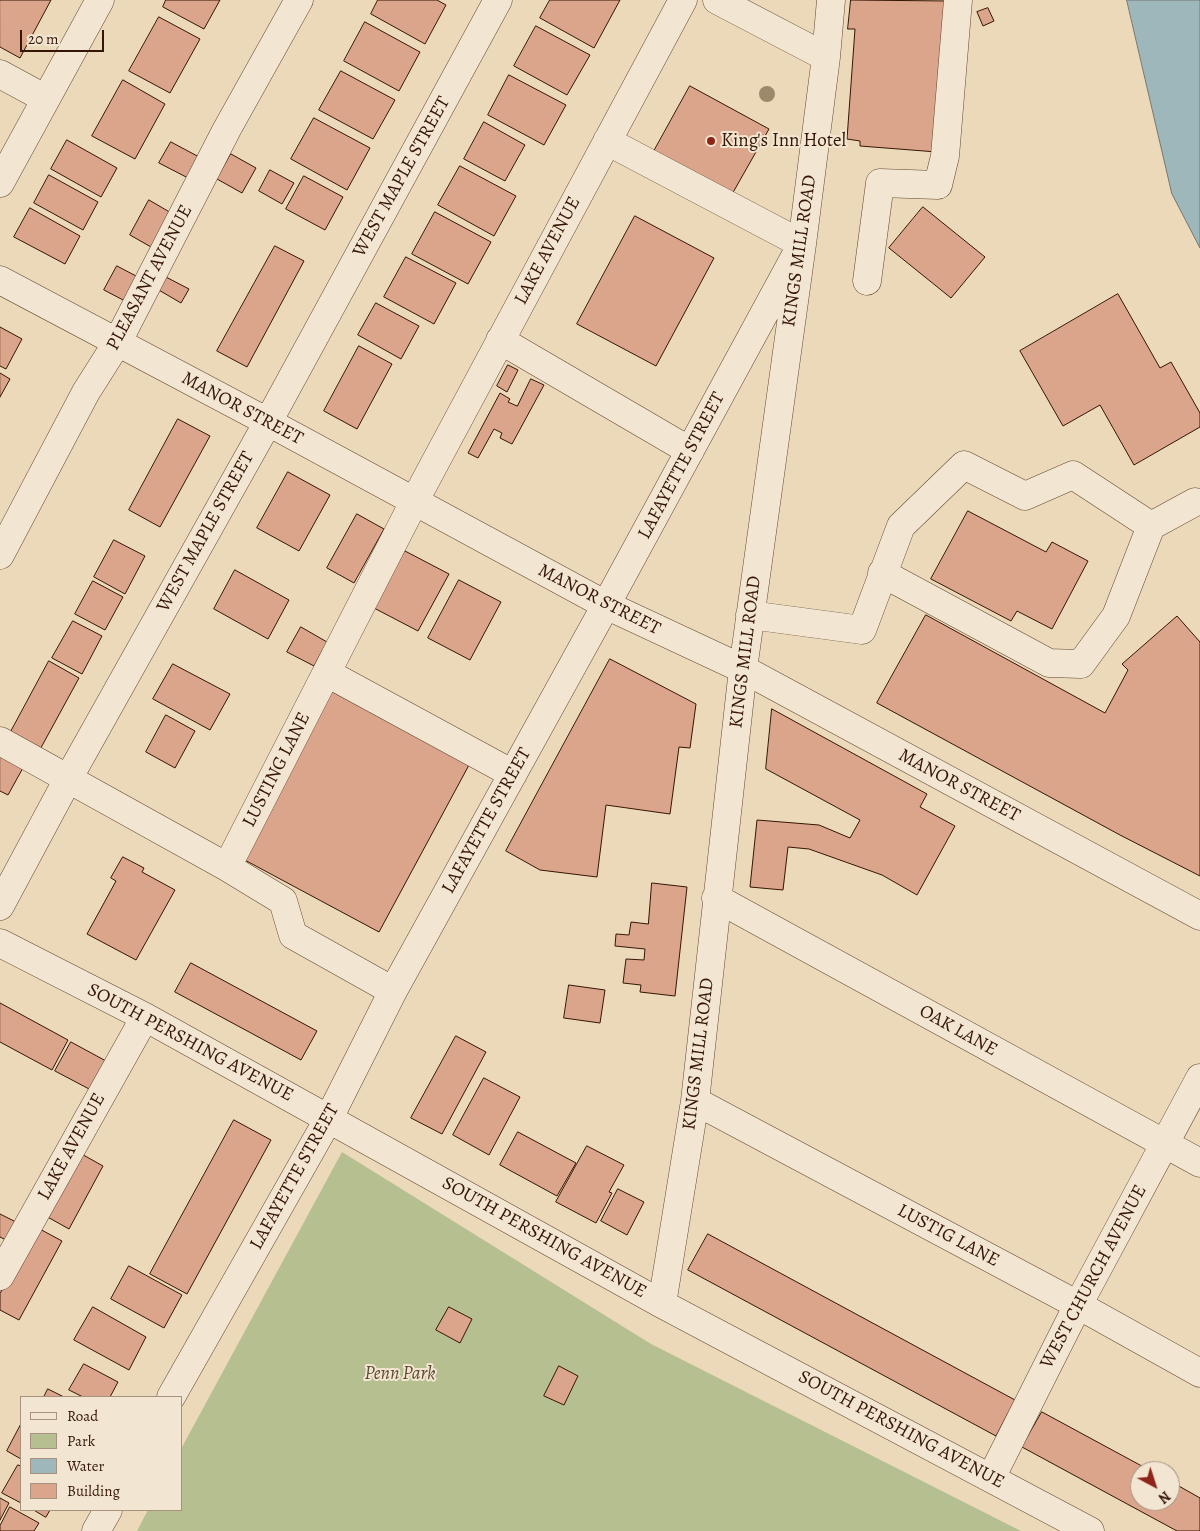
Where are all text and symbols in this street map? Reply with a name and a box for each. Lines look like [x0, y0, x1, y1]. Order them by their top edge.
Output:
scale bar [22, 20, 106, 52]
text: 20 m [28, 29, 59, 49]
street label: WEST MAPLE STREET [348, 93, 456, 261]
place label: King's Inn Hotel [721, 130, 846, 152]
marker: King's Inn Hotel [705, 135, 717, 147]
street label: KINGS MILL ROAD [778, 173, 822, 329]
street label: LAKE AVENUE [510, 193, 586, 309]
street label: PLEASANT AVENUE [102, 201, 198, 355]
street label: MANOR STREET [177, 367, 307, 451]
street label: LAFAYETTE STREET [634, 389, 730, 543]
street label: WEST MAPLE STREET [152, 448, 260, 616]
street label: MANOR STREET [534, 559, 664, 641]
street label: KINGS MILL ROAD [725, 574, 767, 730]
street label: LUSTING LANE [238, 709, 316, 831]
street label: LAFAYETTE STREET [437, 744, 537, 898]
street label: MANOR STREET [894, 744, 1024, 828]
street label: KINGS MILL ROAD [678, 976, 720, 1132]
street label: SOUTH PERSHING AVENUE [83, 979, 297, 1107]
street label: OAK LANE [915, 1000, 1001, 1062]
street label: LAKE AVENUE [33, 1089, 111, 1205]
street label: LAFAYETTE STREET [245, 1100, 345, 1254]
street label: SOUTH PERSHING AVENUE [438, 1172, 650, 1304]
street label: WEST CHURCH AVENUE [1036, 1181, 1152, 1373]
street label: LUSTIG LANE [893, 1200, 1003, 1272]
park label: Penn Park [364, 1363, 436, 1385]
street label: SOUTH PERSHING AVENUE [794, 1366, 1008, 1494]
legend [20, 1396, 182, 1511]
text: Road [67, 1406, 98, 1426]
text: Park [67, 1431, 95, 1451]
text: Water [67, 1456, 104, 1476]
north arrow [1130, 1461, 1180, 1511]
text: Building [67, 1481, 120, 1501]
text: N [1154, 1487, 1174, 1508]

